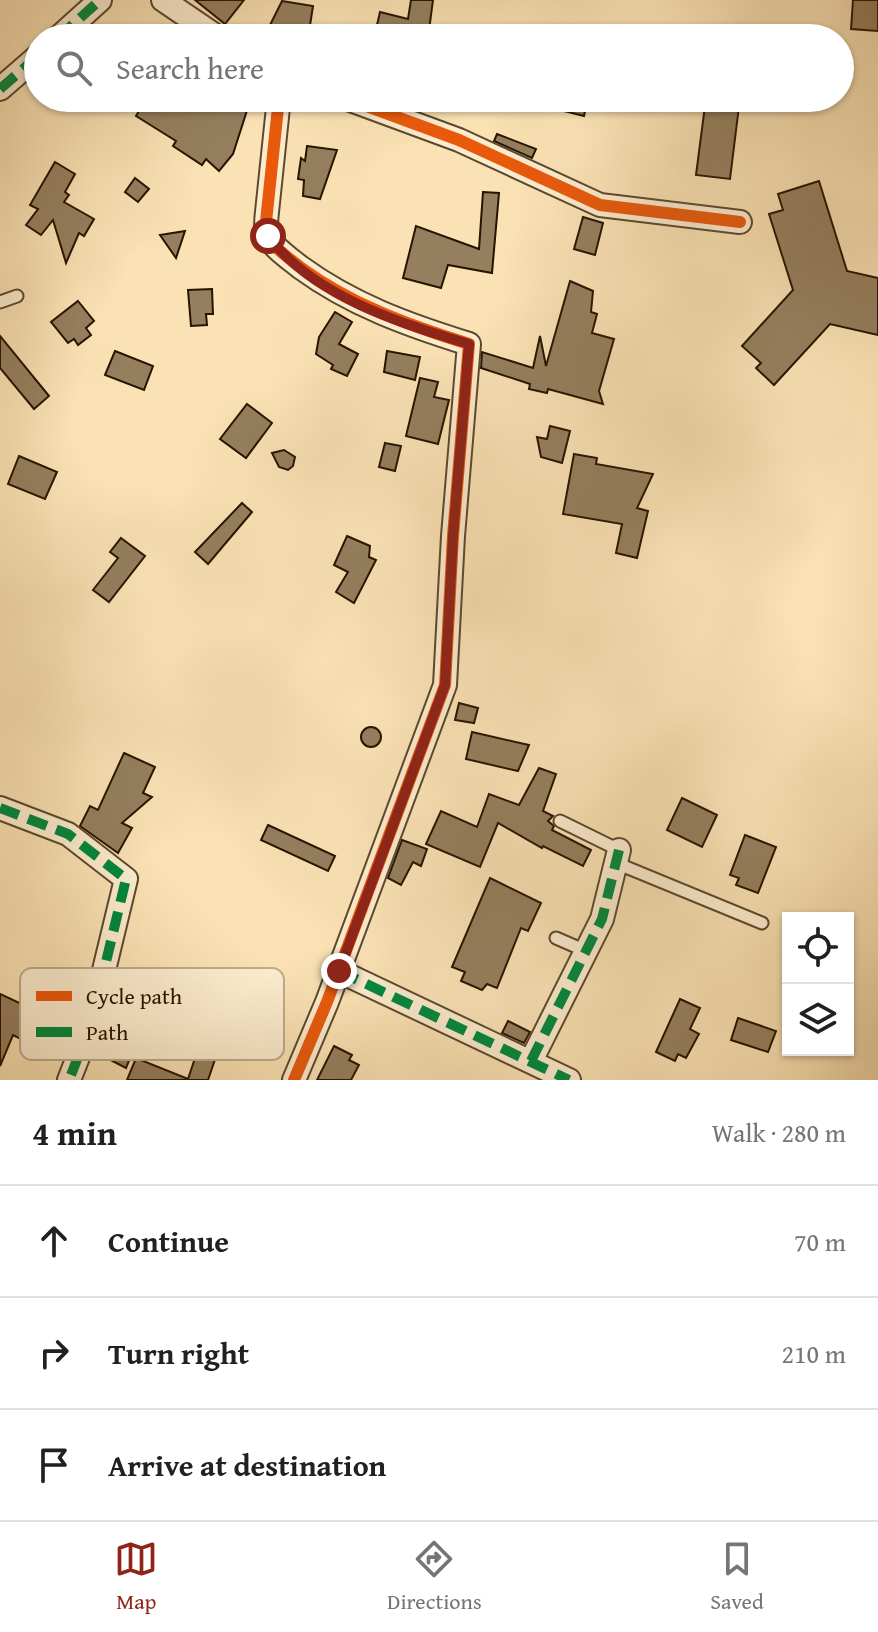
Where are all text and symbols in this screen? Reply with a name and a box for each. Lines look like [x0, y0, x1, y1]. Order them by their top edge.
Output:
search box [24, 24, 854, 112]
icon: search [52, 46, 96, 90]
text: Search here [116, 46, 264, 90]
route start [250, 218, 286, 254]
map controls [782, 912, 854, 1056]
button: locate [782, 912, 854, 984]
route end [321, 953, 357, 989]
legend [20, 968, 284, 1060]
text: Cycle path [86, 980, 183, 1012]
button: layers [782, 984, 854, 1056]
text: Path [86, 1016, 129, 1048]
text: 4 min [32, 1108, 117, 1157]
text: Walk · 280 m [712, 1113, 846, 1152]
icon: ahead [32, 1219, 76, 1263]
text: Continue [108, 1219, 229, 1263]
text: 70 m [794, 1222, 846, 1261]
icon: right [32, 1331, 76, 1375]
text: Turn right [108, 1331, 249, 1375]
text: 210 m [781, 1334, 846, 1373]
icon: arrive [32, 1443, 76, 1487]
text: Arrive at destination [108, 1443, 386, 1487]
tab: Map [114, 1537, 158, 1617]
tab: Directions [387, 1537, 482, 1617]
tab: Saved [710, 1537, 764, 1617]

